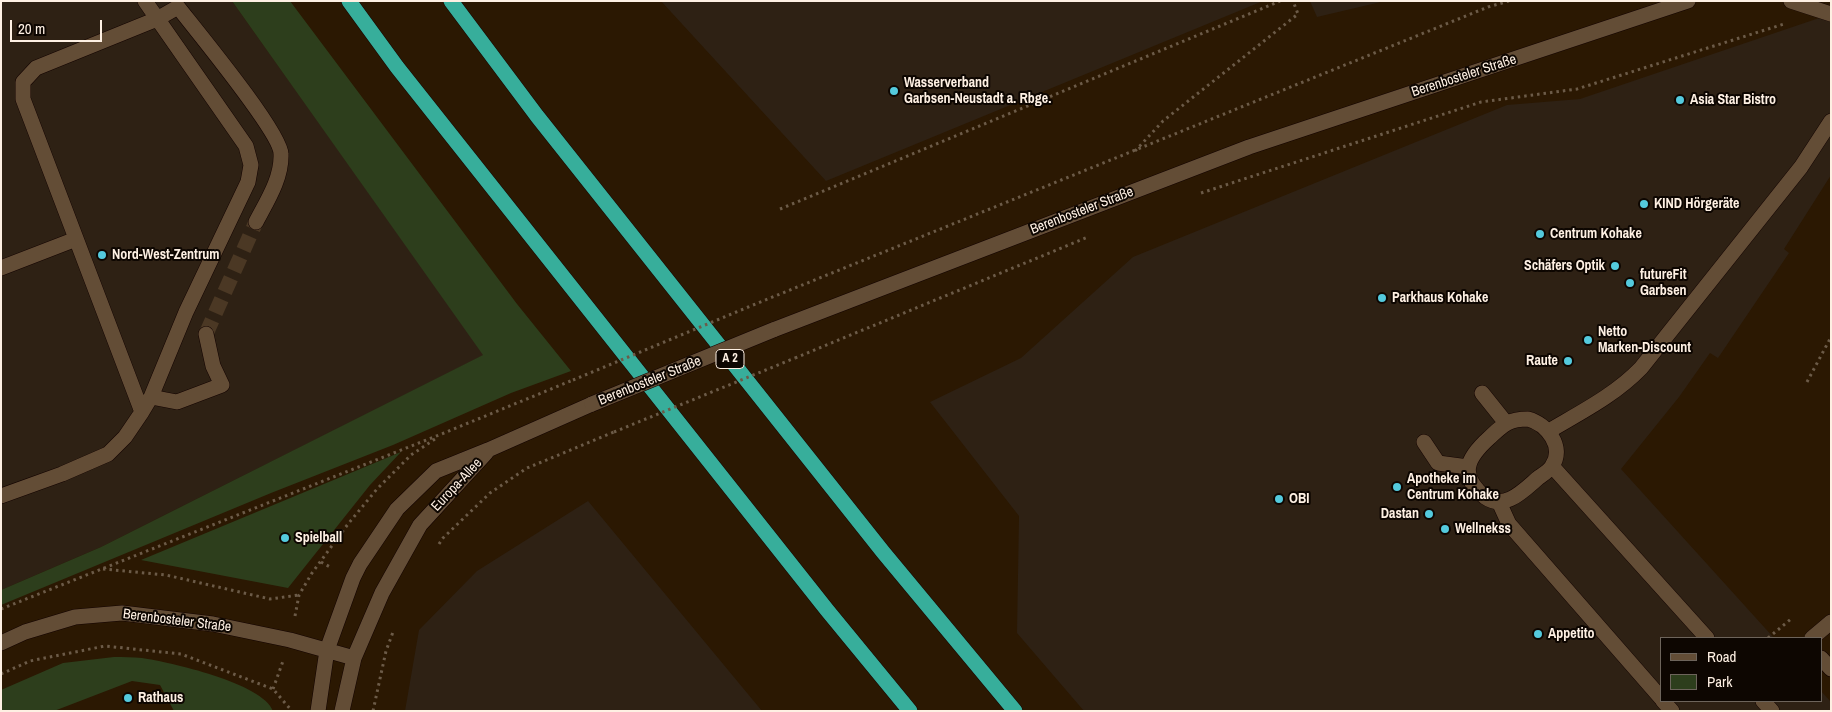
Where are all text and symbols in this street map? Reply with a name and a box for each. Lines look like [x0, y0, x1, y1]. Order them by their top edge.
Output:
scale bar [12, 10, 105, 42]
text: 20 m [18, 18, 45, 39]
street label: Berenbosteler Straße [1410, 51, 1518, 101]
place label: Wasserverband Garbsen-Neustadt a. Rbge. [904, 75, 1051, 108]
marker: Wasserverband Garbsen-Neustadt a. Rbge. [888, 85, 900, 97]
place label: Asia Star Bistro [1690, 92, 1776, 108]
marker: Asia Star Bistro [1674, 94, 1686, 106]
street label: Berenbosteler Straße [1028, 184, 1136, 238]
place label: KIND Hörgeräte [1654, 196, 1739, 212]
marker: KIND Hörgeräte [1638, 198, 1650, 210]
place label: Centrum Kohake [1550, 226, 1642, 242]
marker: Centrum Kohake [1534, 228, 1546, 240]
place label: Nord-West-Zentrum [112, 247, 220, 263]
marker: Nord-West-Zentrum [96, 249, 108, 261]
place label: Schäfers Optik [1524, 258, 1605, 274]
marker: Schäfers Optik [1609, 260, 1621, 272]
place label: futureFit Garbsen [1640, 267, 1687, 300]
marker: futureFit Garbsen [1624, 277, 1636, 289]
place label: Parkhaus Kohake [1392, 290, 1488, 306]
marker: Parkhaus Kohake [1376, 292, 1388, 304]
place label: Netto Marken-Discount [1598, 324, 1691, 357]
marker: Netto Marken-Discount [1582, 334, 1594, 346]
road number: A 2 [716, 349, 744, 368]
street label: Berenbosteler Straße [596, 353, 704, 409]
place label: Raute [1526, 353, 1558, 369]
marker: Raute [1562, 355, 1574, 367]
street label: Europa-Allee [428, 455, 486, 515]
place label: Apotheke im Centrum Kohake [1407, 471, 1499, 504]
marker: Apotheke im Centrum Kohake [1391, 481, 1403, 493]
place label: OBI [1289, 491, 1309, 507]
marker: OBI [1273, 493, 1285, 505]
place label: Dastan [1381, 506, 1419, 522]
marker: Dastan [1423, 508, 1435, 520]
place label: Wellnekss [1455, 521, 1511, 537]
marker: Wellnekss [1439, 523, 1451, 535]
place label: Spielball [295, 530, 342, 546]
marker: Spielball [279, 532, 291, 544]
street label: Berenbosteler Straße [122, 606, 232, 636]
place label: Appetito [1548, 626, 1595, 642]
marker: Appetito [1532, 628, 1544, 640]
legend [1660, 637, 1822, 702]
text: Road [1707, 646, 1736, 667]
text: Park [1707, 671, 1732, 692]
place label: Rathaus [138, 690, 183, 706]
marker: Rathaus [122, 692, 134, 704]

